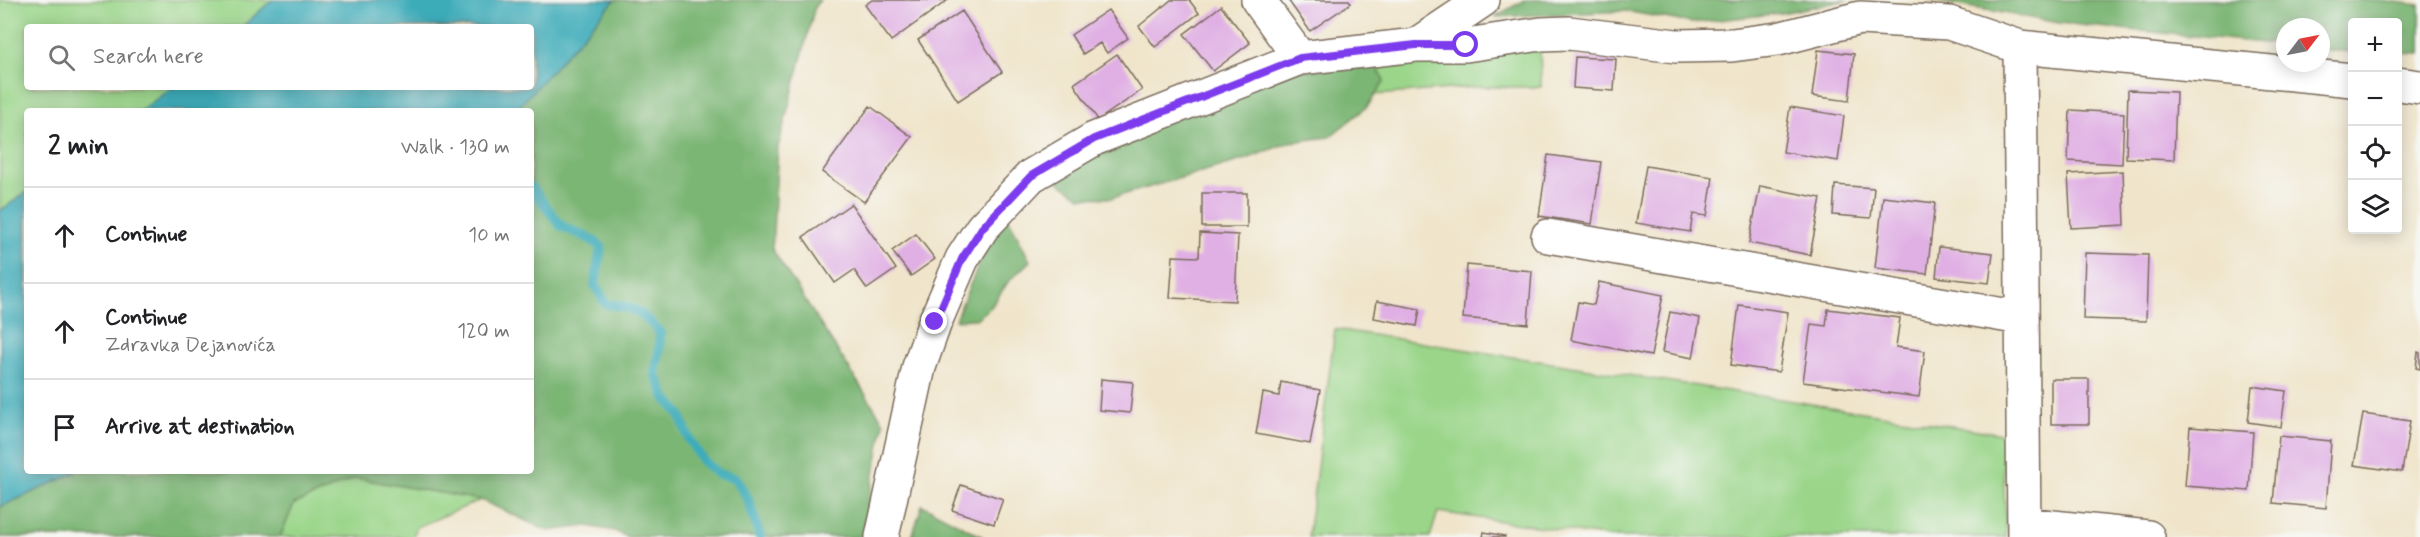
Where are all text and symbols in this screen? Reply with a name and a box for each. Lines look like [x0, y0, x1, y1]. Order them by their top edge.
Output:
north arrow [2276, 18, 2330, 72]
map controls [2348, 18, 2402, 234]
button: + [2348, 18, 2402, 72]
search box [24, 24, 534, 90]
route start [1452, 31, 1478, 57]
icon: search [45, 41, 78, 74]
text: Search here [93, 43, 204, 71]
button: − [2348, 72, 2402, 126]
button: locate [2348, 126, 2402, 180]
text: 2 min [48, 130, 109, 164]
text: Walk · 130 m [401, 134, 510, 161]
button: layers [2348, 180, 2402, 234]
icon: ahead [48, 219, 81, 252]
text: Continue [105, 221, 187, 249]
text: 10 m [468, 222, 510, 249]
text: Continue [105, 304, 187, 332]
route end [921, 308, 947, 334]
icon: ahead [48, 315, 81, 348]
text: 120 m [457, 318, 510, 345]
text: Zdravka Dejanovića [105, 332, 276, 359]
icon: arrive [48, 411, 81, 444]
text: Arrive at destination [105, 413, 295, 441]

